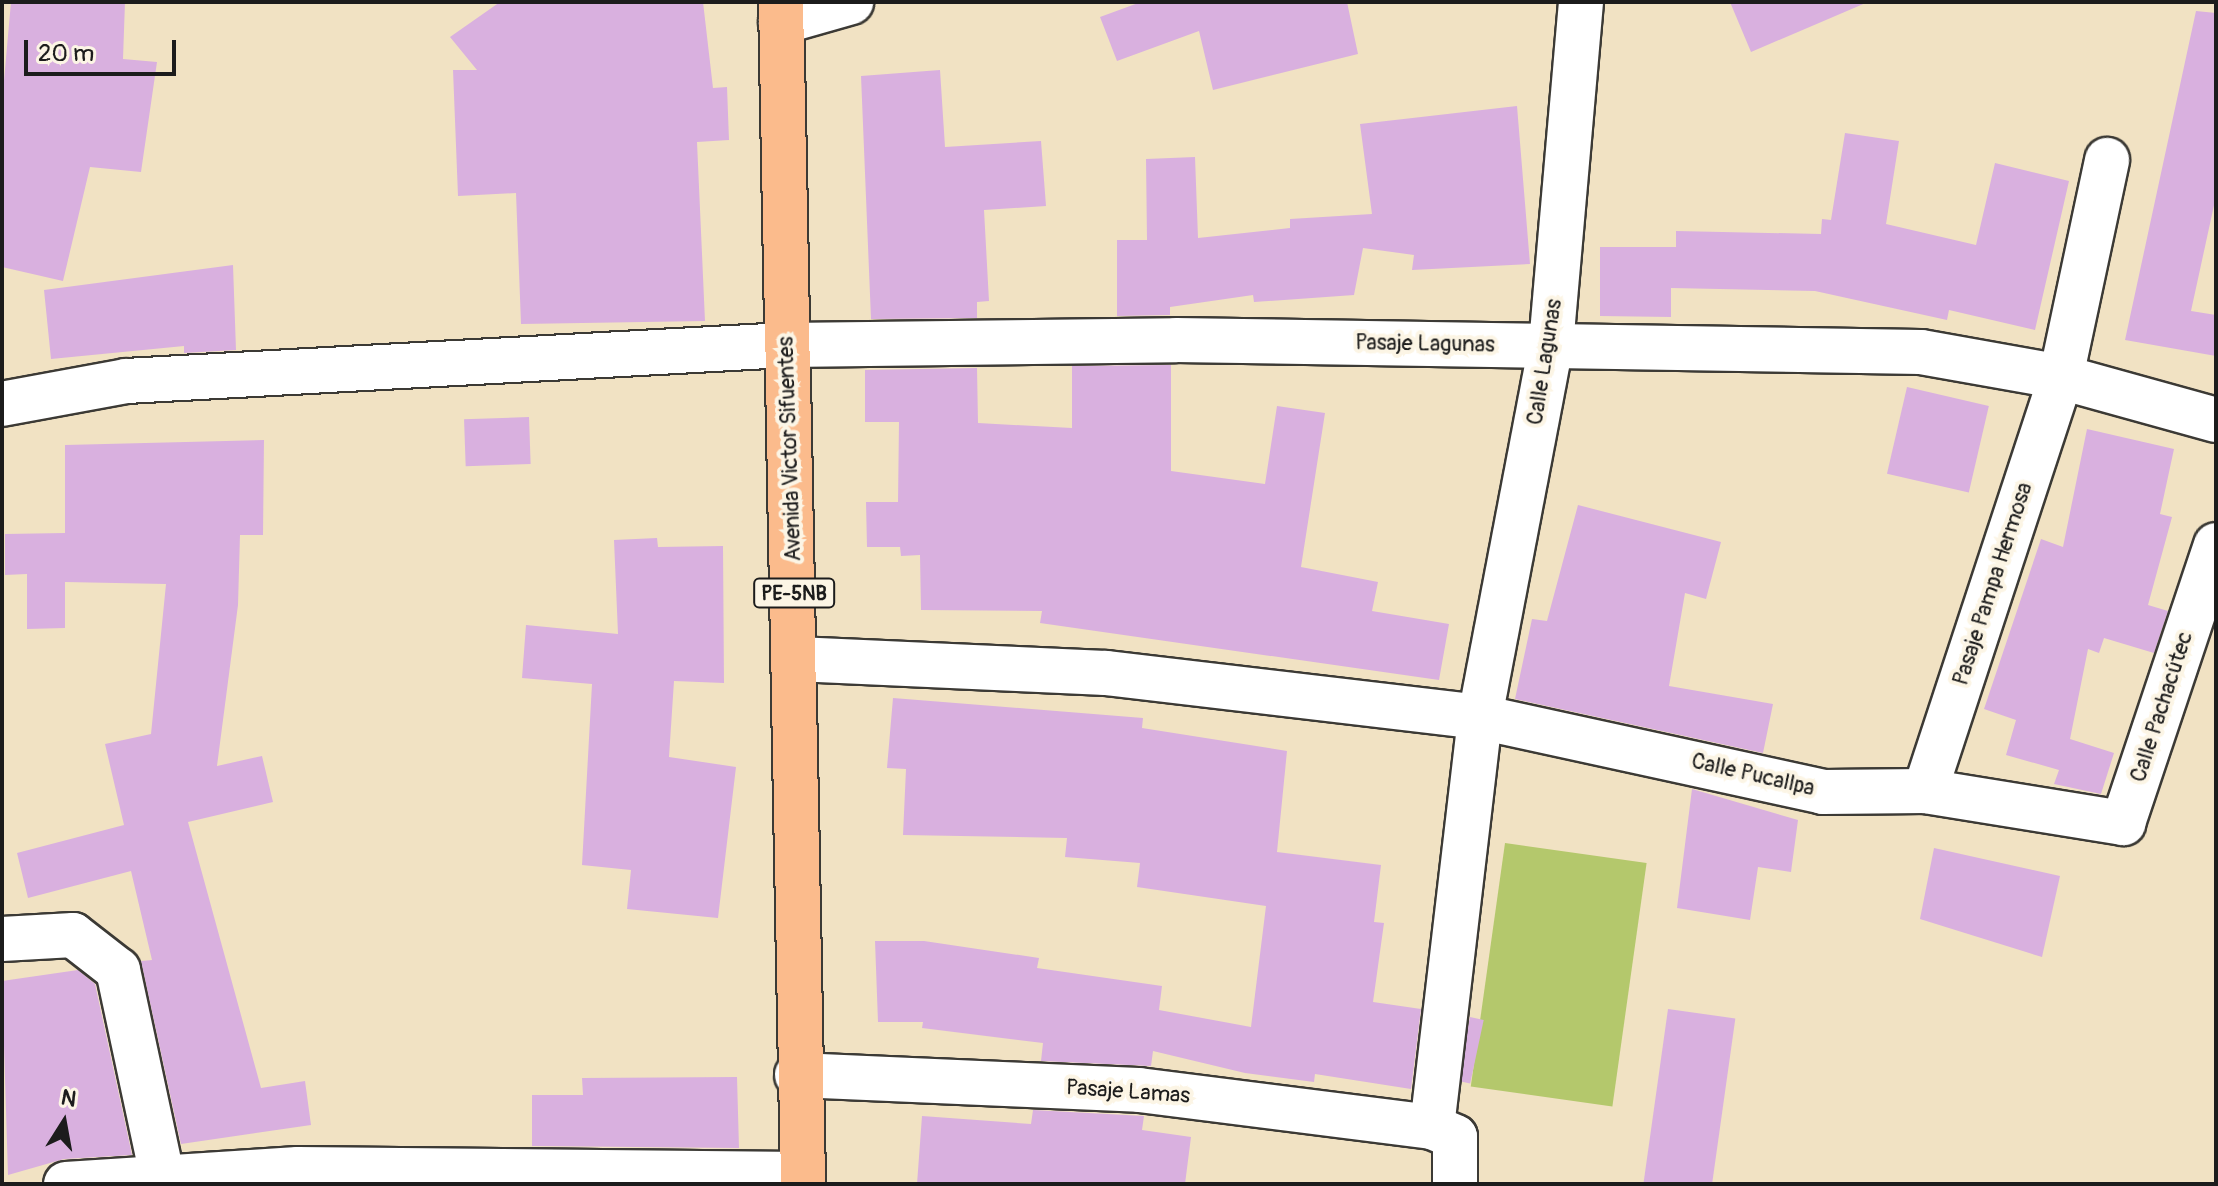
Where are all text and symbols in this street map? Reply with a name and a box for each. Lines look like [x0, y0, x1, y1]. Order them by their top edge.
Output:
scale bar [28, 24, 180, 74]
text: 20 m [38, 39, 94, 68]
street label: Calle Lagunas [1522, 297, 1568, 427]
street label: Pasaje Lagunas [1355, 330, 1495, 358]
street label: Avenida Victor Sifuentes [773, 336, 807, 562]
street label: Pasaje Pampa Hermosa [1948, 479, 2038, 689]
road number: PE-5NB [752, 577, 836, 609]
street label: Calle Pachacútec [2125, 628, 2199, 786]
street label: Calle Pucallpa [1689, 748, 1817, 802]
street label: Pasaje Lamas [1065, 1074, 1191, 1110]
north arrow [24, 1082, 104, 1162]
text: N [59, 1083, 79, 1114]

